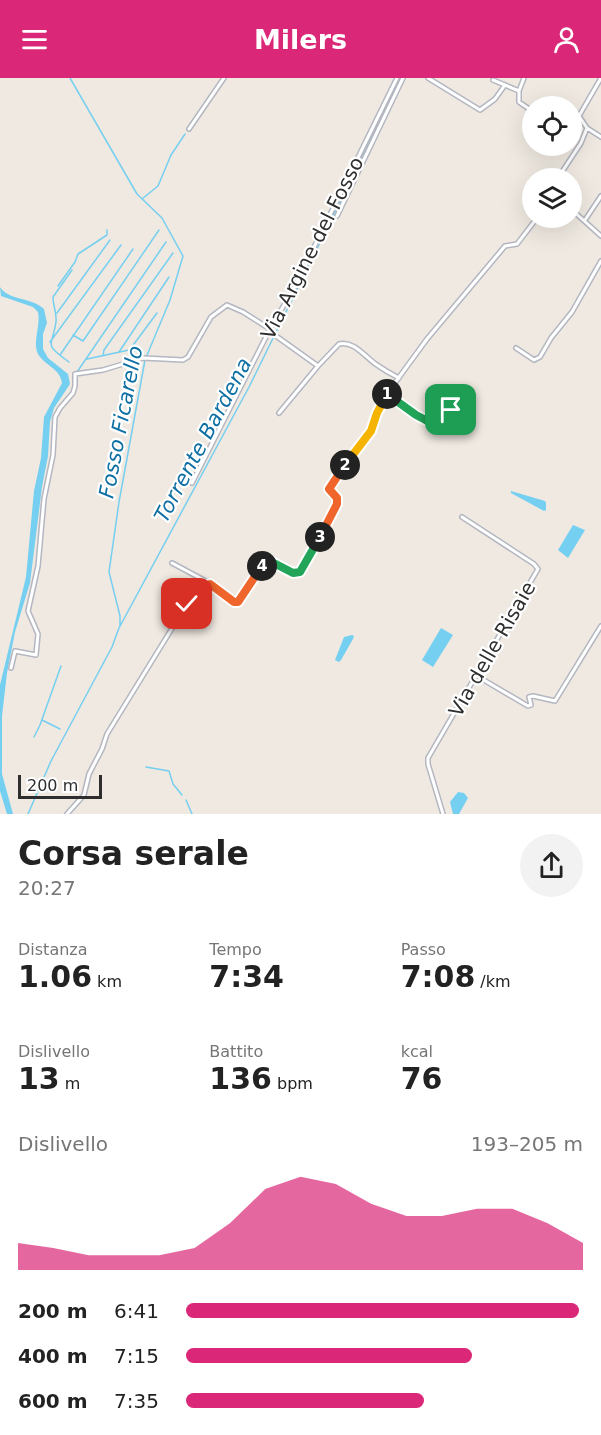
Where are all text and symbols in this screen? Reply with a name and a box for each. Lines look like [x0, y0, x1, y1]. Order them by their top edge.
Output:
icon: menu [18, 23, 51, 56]
icon: person [550, 23, 583, 56]
text: Milers [254, 24, 347, 55]
map controls [522, 96, 582, 228]
button: locate [522, 96, 582, 156]
street label: Via Argine del Fosso [256, 153, 368, 343]
button: layers [522, 168, 582, 228]
water label: Fosso Ficarello [94, 344, 148, 500]
water label: Torrente Bardena [150, 354, 256, 526]
pin: 1 [372, 379, 402, 409]
text: 1 [381, 384, 393, 403]
pin [425, 384, 476, 435]
icon: arrive [434, 393, 467, 426]
pin: 2 [330, 450, 360, 480]
text: 2 [339, 455, 351, 474]
pin: 3 [305, 522, 335, 552]
text: 3 [314, 527, 326, 546]
pin: 4 [247, 551, 277, 581]
text: 4 [256, 556, 268, 575]
street label: Via delle Risaie [444, 577, 540, 721]
pin [161, 578, 212, 629]
icon: check [170, 587, 203, 620]
scale bar [18, 772, 102, 800]
text: 200 m [27, 776, 78, 795]
text: Corsa serale [18, 834, 249, 873]
button: share [520, 834, 583, 897]
text: 20:27 [18, 876, 76, 900]
text: Distanza [18, 940, 88, 959]
text: Tempo [209, 940, 262, 959]
text: Passo [401, 940, 446, 959]
text: 1.06 [18, 959, 92, 994]
text: 7:34 [209, 959, 284, 994]
text: 7:08 [401, 959, 475, 994]
text: km [92, 972, 122, 991]
text: /km [475, 972, 511, 991]
text: Dislivello [18, 1042, 90, 1061]
text: Battito [209, 1042, 263, 1061]
text: kcal [401, 1042, 433, 1061]
text: 13 [18, 1061, 60, 1096]
text: 136 [209, 1061, 272, 1096]
text: 76 [401, 1061, 442, 1096]
text: m [60, 1074, 80, 1093]
text: bpm [272, 1074, 313, 1093]
text: Dislivello [18, 1132, 108, 1156]
text: 193–205 m [471, 1132, 583, 1156]
text: 200 m [18, 1299, 88, 1323]
text: 6:41 [114, 1299, 159, 1323]
text: 400 m [18, 1344, 88, 1368]
text: 7:15 [114, 1344, 159, 1368]
text: 600 m [18, 1389, 88, 1413]
text: 7:35 [114, 1389, 159, 1413]

